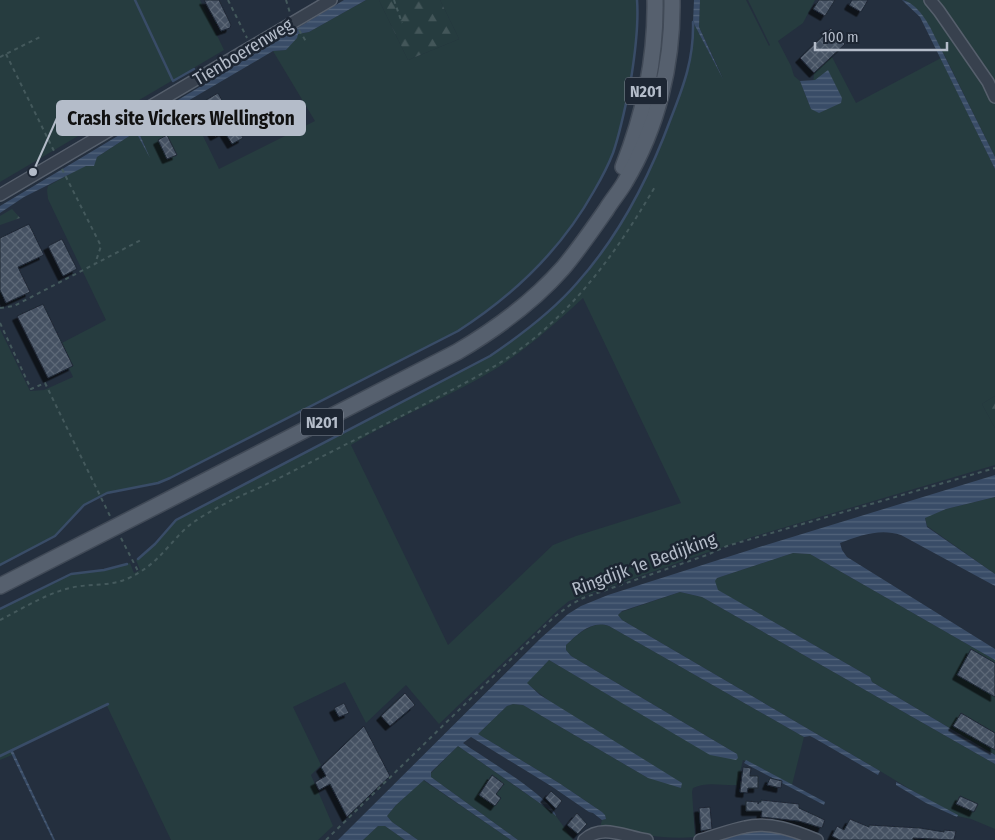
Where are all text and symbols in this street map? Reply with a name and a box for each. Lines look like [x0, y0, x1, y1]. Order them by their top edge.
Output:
street label: Tienboerenweg [189, 13, 297, 90]
scale bar [815, 20, 948, 52]
text: 100 m [822, 28, 859, 46]
road number: N201 [625, 78, 667, 104]
callout: Crash site Vickers Wellington [57, 101, 305, 135]
text: Crash site Vickers Wellington [67, 107, 295, 130]
road number: N201 [301, 408, 343, 436]
street label: Ringdijk 1e Bedijking [569, 528, 720, 600]

